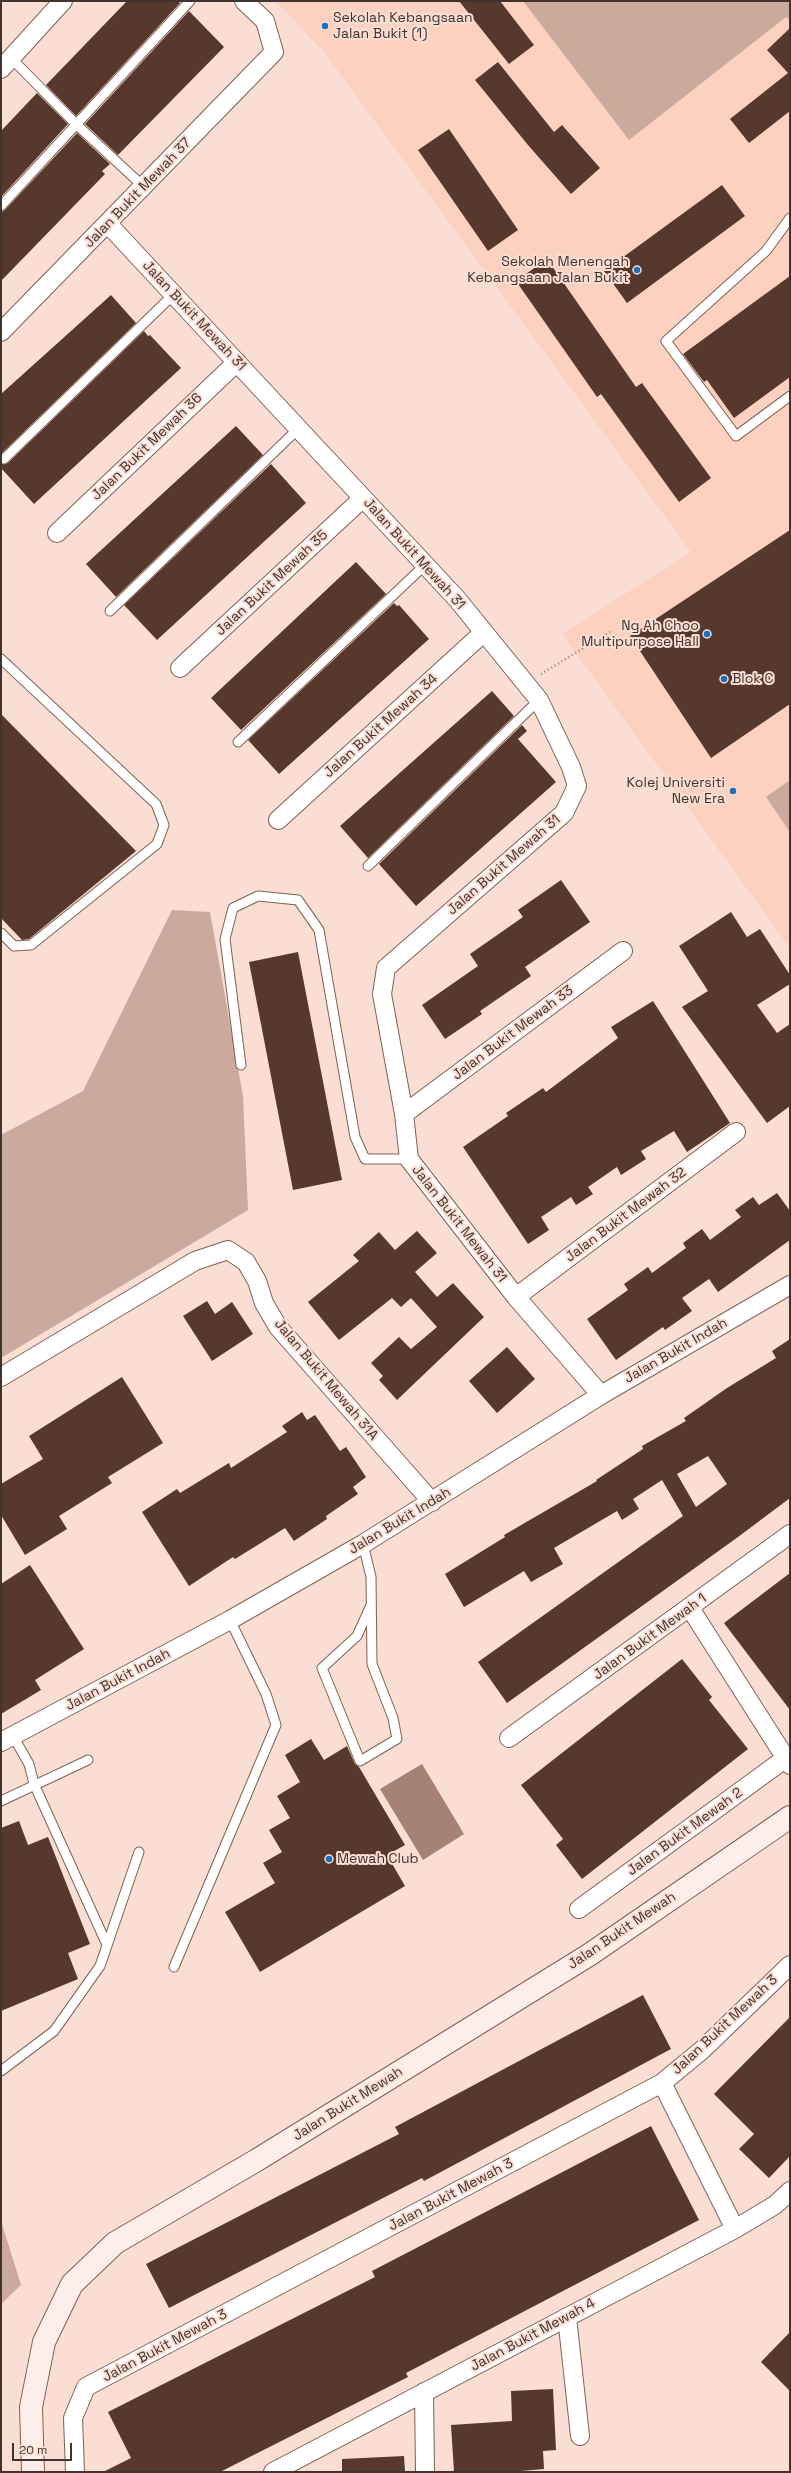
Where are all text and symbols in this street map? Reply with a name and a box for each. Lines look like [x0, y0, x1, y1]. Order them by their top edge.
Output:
place label: Sekolah Kebangsaan Jalan Bukit (1) [333, 10, 473, 42]
marker: Sekolah Kebangsaan Jalan Bukit (1) [320, 21, 330, 31]
street label: Jalan Bukit Mewah 37 [81, 134, 195, 252]
place label: Sekolah Menengah Kebangsaan Jalan Bukit [467, 254, 629, 286]
street label: Jalan Bukit Mewah 31 [139, 258, 249, 374]
marker: Sekolah Menengah Kebangsaan Jalan Bukit [632, 265, 642, 275]
street label: Jalan Bukit Mewah 36 [88, 390, 206, 504]
street label: Jalan Bukit Mewah 31 [360, 495, 468, 613]
street label: Jalan Bukit Mewah 35 [213, 527, 331, 639]
place label: Ng Ah Choo Multipurpose Hall [581, 618, 699, 650]
marker: Ng Ah Choo Multipurpose Hall [702, 629, 712, 639]
street label: Jalan Bukit Mewah 34 [321, 670, 441, 782]
place label: Blok C [732, 671, 773, 687]
marker: Blok C [719, 674, 729, 684]
place label: Kolej Universiti New Era [627, 775, 725, 808]
marker: Kolej Universiti New Era [728, 786, 738, 796]
street label: Jalan Bukit Mewah 31 [444, 811, 564, 919]
street label: Jalan Bukit Mewah 33 [449, 982, 577, 1084]
street label: Jalan Bukit Mewah 31 [408, 1162, 510, 1286]
street label: Jalan Bukit Mewah 32 [562, 1164, 690, 1266]
street label: Jalan Bukit Indah [622, 1315, 730, 1387]
street label: Jalan Bukit Mewah 31A [270, 1316, 382, 1444]
street label: Jalan Bukit Indah [346, 1484, 454, 1558]
street label: Jalan Bukit Mewah 1 [590, 1590, 710, 1684]
street label: Jalan Bukit Indah [63, 1645, 173, 1715]
street label: Jalan Bukit Mewah 2 [624, 1784, 746, 1880]
place label: Mewah Club [337, 1851, 419, 1867]
marker: Mewah Club [324, 1854, 334, 1864]
street label: Jalan Bukit Mewah [565, 1889, 679, 1973]
street label: Jalan Bukit Mewah 3 [669, 1972, 781, 2078]
street label: Jalan Bukit Mewah [290, 2063, 406, 2145]
street label: Jalan Bukit Mewah 3 [386, 2155, 516, 2235]
street label: Jalan Bukit Mewah 4 [468, 2295, 598, 2375]
street label: Jalan Bukit Mewah 3 [100, 2306, 230, 2386]
scale bar [14, 2435, 74, 2461]
text: 20 m [19, 2442, 47, 2458]

